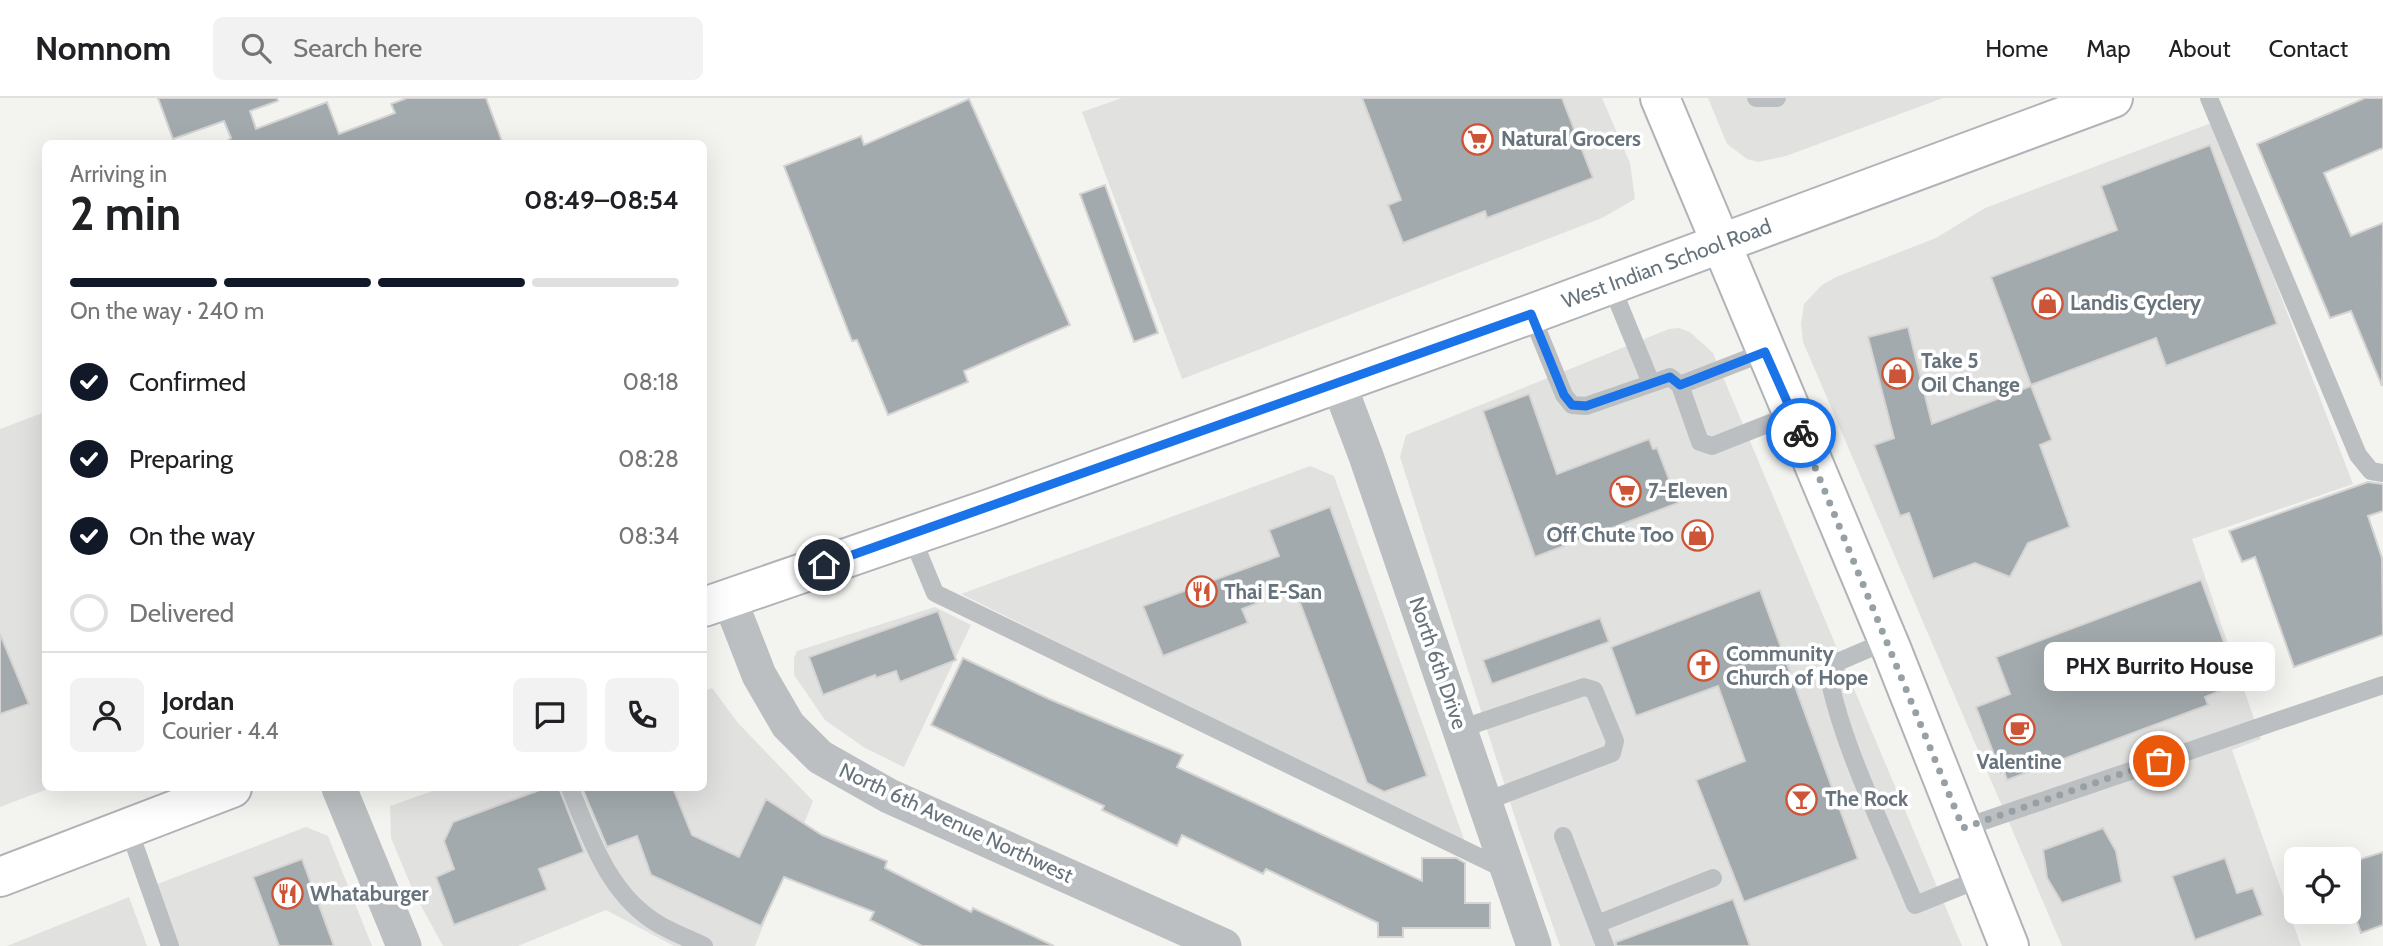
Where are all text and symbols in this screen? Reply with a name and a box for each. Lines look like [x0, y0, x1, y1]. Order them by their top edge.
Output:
search box [213, 17, 703, 80]
text: Nomnom [35, 28, 171, 68]
icon: search [237, 29, 275, 67]
text: Search here [293, 32, 422, 64]
text: Home [1985, 34, 2048, 63]
text: Map [2086, 34, 2131, 63]
text: About [2169, 34, 2231, 63]
text: Contact [2269, 34, 2348, 63]
supermarket icon: Natural Grocers [1461, 122, 1495, 156]
place label: Natural Grocers [1501, 126, 1641, 151]
text: Arriving in [70, 160, 167, 188]
text: 08:49–08:54 [524, 184, 679, 216]
text: 2 min [70, 186, 181, 242]
street label: West Indian School Road [1558, 213, 1775, 313]
shop icon: Landis Cyclery [2030, 286, 2064, 320]
place label: Landis Cyclery [2070, 290, 2202, 315]
text: On the way · 240 m [70, 297, 264, 325]
place label: Take 5 Oil Change [1921, 348, 2020, 397]
shop icon: Take 5 Oil Change [1881, 356, 1915, 390]
icon: check [70, 363, 108, 401]
text: Confirmed [129, 366, 246, 398]
text: 08:18 [623, 368, 679, 396]
courier [1766, 398, 1836, 468]
icon: bike [1782, 414, 1820, 452]
icon: check [70, 440, 108, 478]
text: Preparing [129, 443, 233, 475]
text: 08:28 [618, 445, 679, 473]
supermarket icon: 7-Eleven [1608, 474, 1642, 508]
place label: 7-Eleven [1648, 478, 1728, 503]
icon: check [70, 517, 108, 555]
shop icon: Off Chute Too [1680, 518, 1714, 552]
text: On the way [129, 520, 255, 552]
text: 08:34 [618, 522, 679, 550]
place label: Off Chute Too [1546, 522, 1674, 547]
pin [794, 535, 854, 595]
icon: home [805, 546, 843, 584]
restaurant icon: Thai E-San [1184, 575, 1218, 609]
place label: Thai E-San [1224, 579, 1322, 604]
street label: North 6th Drive [1404, 593, 1473, 732]
text: Delivered [129, 597, 234, 629]
place label: Community Church of Hope [1726, 641, 1868, 690]
callout: PHX Burrito House [2044, 642, 2274, 691]
church icon: Community Church of Hope [1686, 649, 1720, 683]
text: PHX Burrito House [2066, 652, 2253, 680]
button: person [70, 678, 144, 752]
button: chat [513, 678, 587, 752]
button: phone [605, 678, 679, 752]
text: Jordan [162, 685, 234, 717]
cafe icon: Valentine [2002, 713, 2036, 747]
text: Courier · 4.4 [162, 717, 279, 745]
pin [2129, 731, 2189, 791]
icon: bag [2140, 742, 2178, 780]
place label: Valentine [1977, 749, 2062, 774]
street label: North 6th Avenue Northwest [835, 757, 1077, 888]
bar icon: The Rock [1785, 782, 1819, 816]
place label: The Rock [1825, 786, 1909, 811]
map controls [2284, 847, 2361, 924]
button: locate [2284, 847, 2361, 924]
restaurant icon: Whataburger [270, 877, 304, 911]
place label: Whataburger [310, 881, 428, 906]

